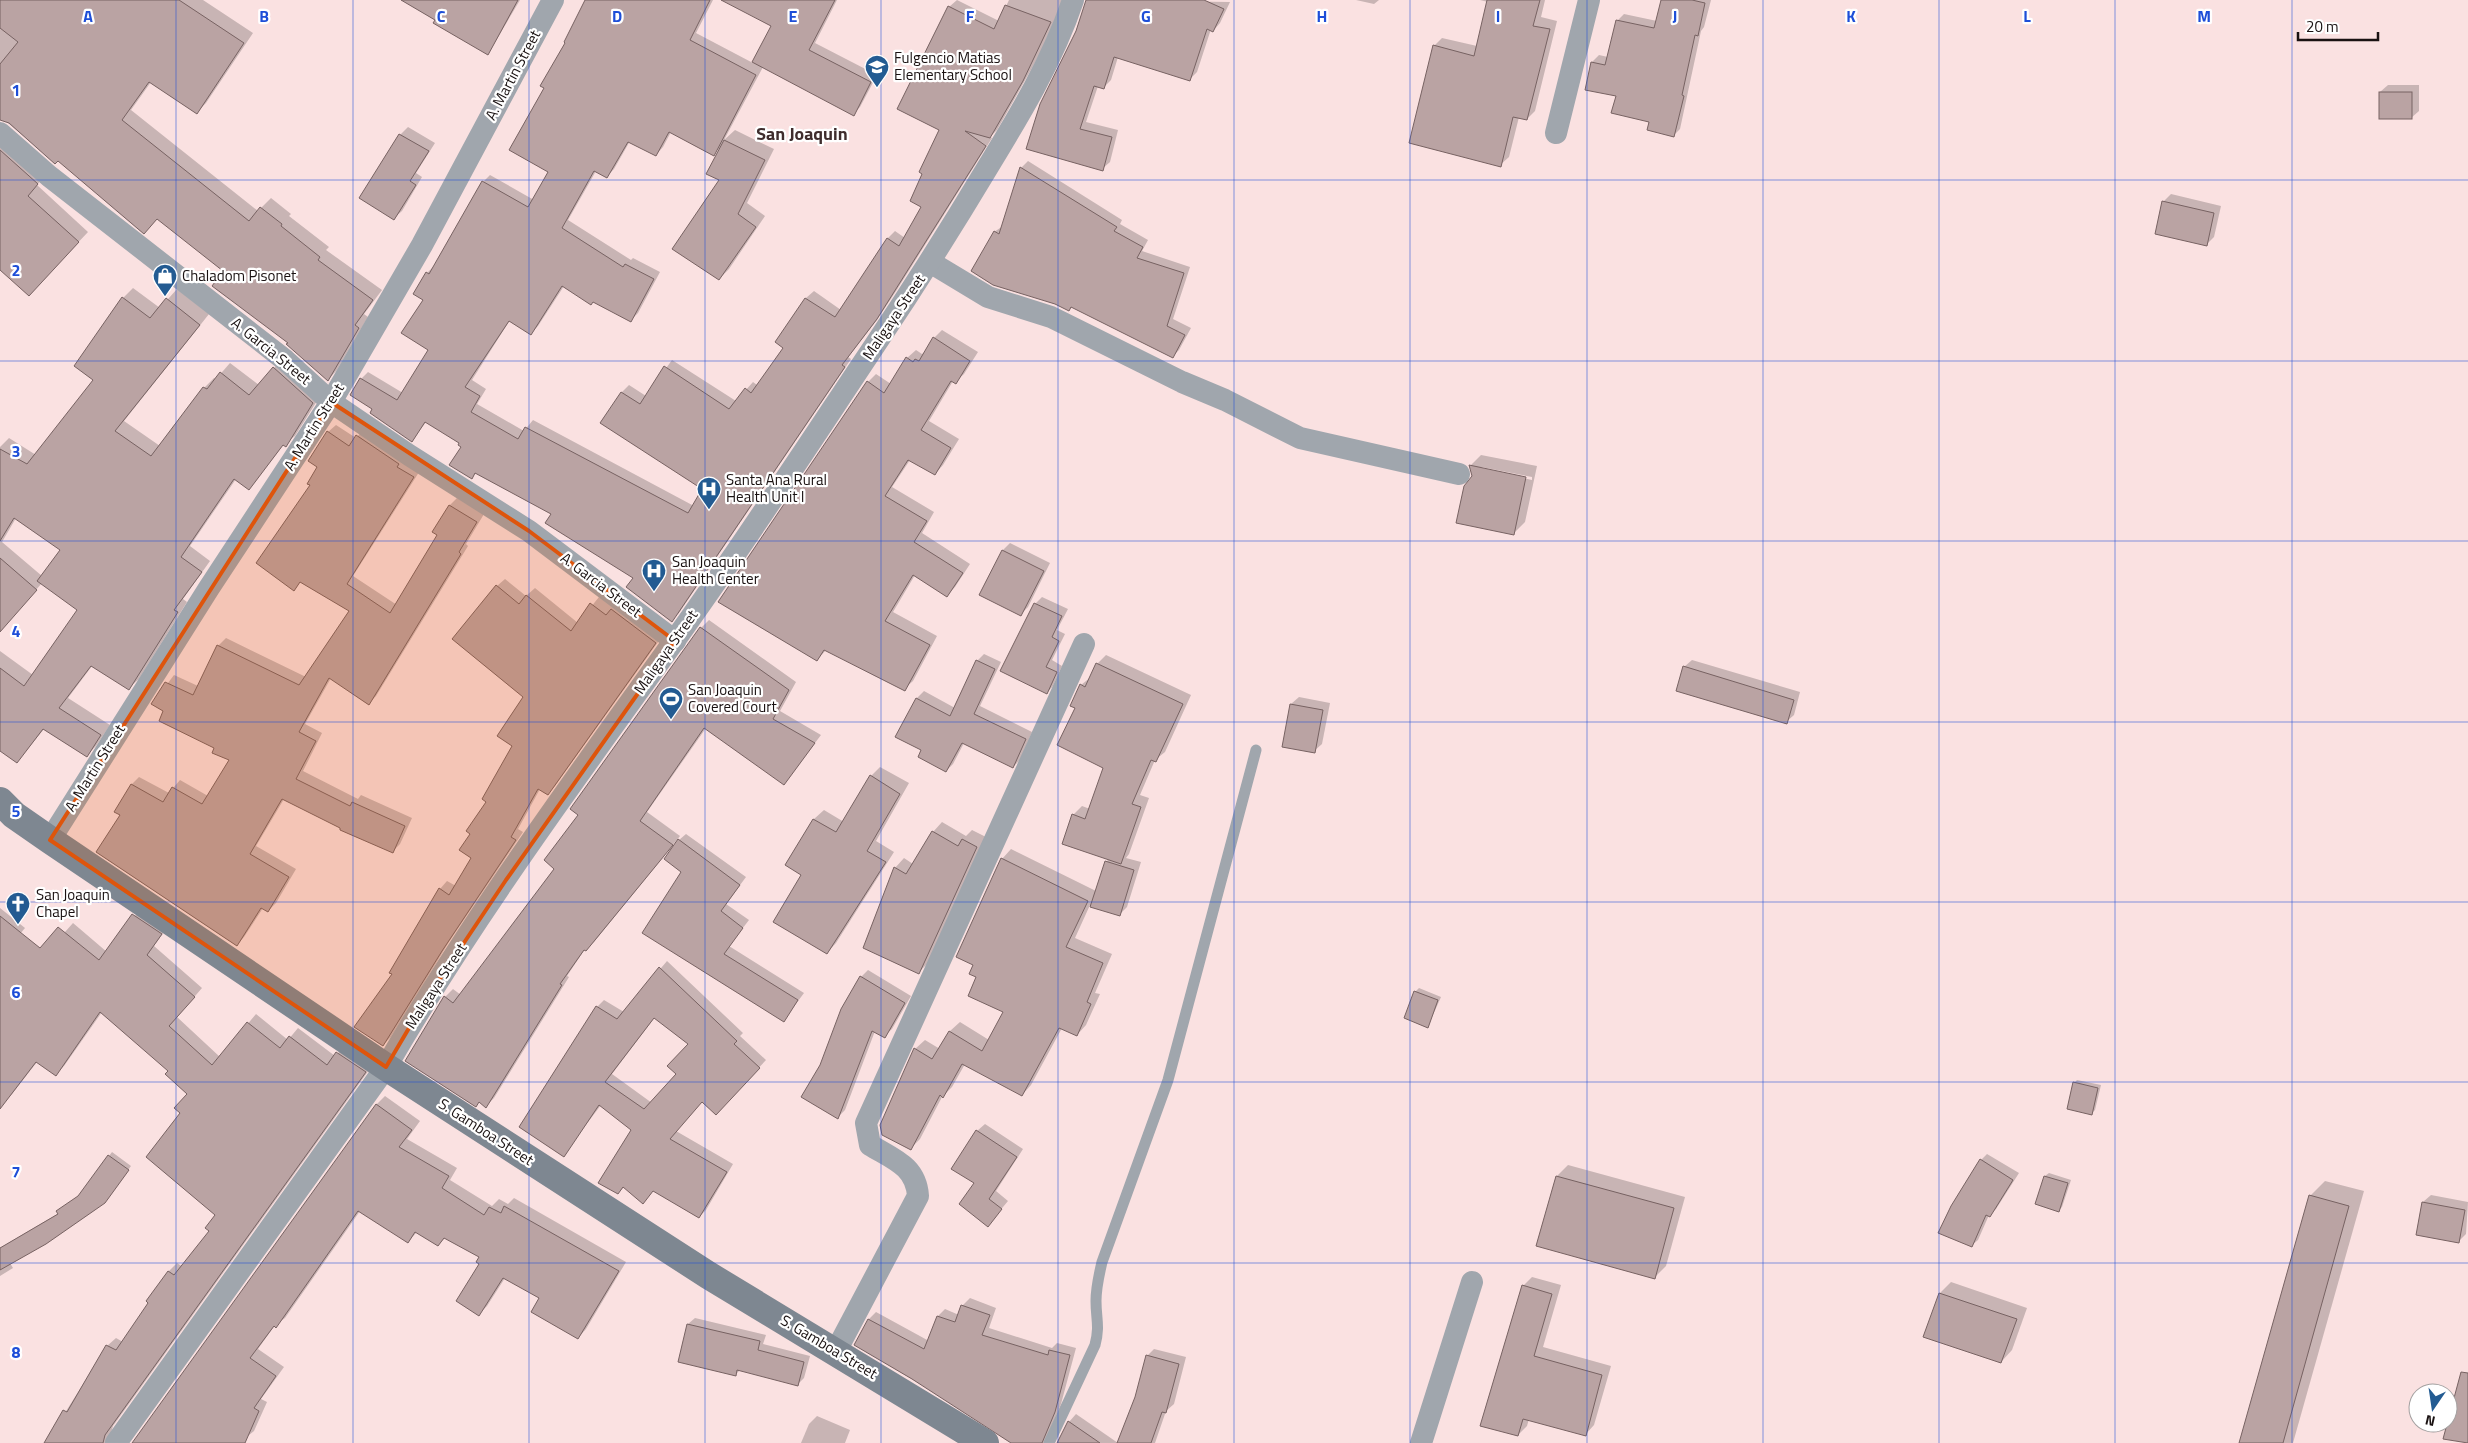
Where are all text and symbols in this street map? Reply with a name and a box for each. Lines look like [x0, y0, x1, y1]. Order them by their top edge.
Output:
text: A [83, 4, 93, 28]
text: B [259, 4, 269, 28]
text: C [437, 4, 446, 28]
text: D [612, 4, 622, 28]
text: E [789, 4, 798, 28]
text: F [966, 4, 975, 28]
text: G [1141, 4, 1151, 28]
text: H [1317, 4, 1327, 28]
text: I [1496, 4, 1500, 28]
text: J [1673, 4, 1677, 28]
text: K [1846, 4, 1856, 28]
text: L [2023, 4, 2031, 28]
text: M [2197, 4, 2211, 28]
scale bar [2298, 10, 2378, 42]
text: 20 m [2306, 15, 2339, 38]
street label: A. Martin Street [479, 25, 546, 124]
place label: Fulgencio Matias Elementary School [894, 46, 1012, 86]
school or university icon: Fulgencio Matias Elementary School [864, 54, 890, 88]
text: 1 [12, 78, 20, 102]
district label: San Joaquin [756, 120, 848, 147]
text: 2 [12, 258, 20, 282]
shop icon: Chaladom Pisonet [152, 263, 178, 297]
place label: Chaladom Pisonet [182, 264, 297, 287]
street label: Maligaya Street [856, 269, 931, 364]
street label: A. Garcia Street [227, 311, 317, 390]
street label: A. Martin Street [277, 378, 350, 475]
text: 3 [12, 439, 20, 463]
place label: Santa Ana Rural Health Unit I [726, 468, 827, 508]
hospital icon: Santa Ana Rural Health Unit I [696, 476, 722, 510]
street label: A. Garcia Street [556, 546, 647, 623]
place label: San Joaquin Health Center [672, 550, 759, 590]
hospital icon: San Joaquin Health Center [641, 558, 667, 592]
street label: Maligaya Street [628, 604, 704, 699]
text: 4 [12, 619, 21, 643]
place label: San Joaquin Covered Court [688, 678, 777, 718]
sports icon: San Joaquin Covered Court [658, 686, 684, 720]
street label: A. Martin Street [58, 719, 131, 816]
text: 5 [12, 799, 21, 823]
place label: San Joaquin Chapel [36, 883, 110, 923]
church icon: San Joaquin Chapel [5, 891, 31, 925]
street label: Maligaya Street [399, 938, 472, 1033]
text: 6 [12, 980, 21, 1004]
street label: S. Gamboa Street [434, 1092, 539, 1171]
text: 7 [12, 1160, 20, 1184]
street label: S. Gamboa Street [777, 1309, 883, 1385]
text: 8 [12, 1340, 21, 1364]
north arrow [2408, 1383, 2458, 1433]
text: N [2423, 1410, 2437, 1432]

